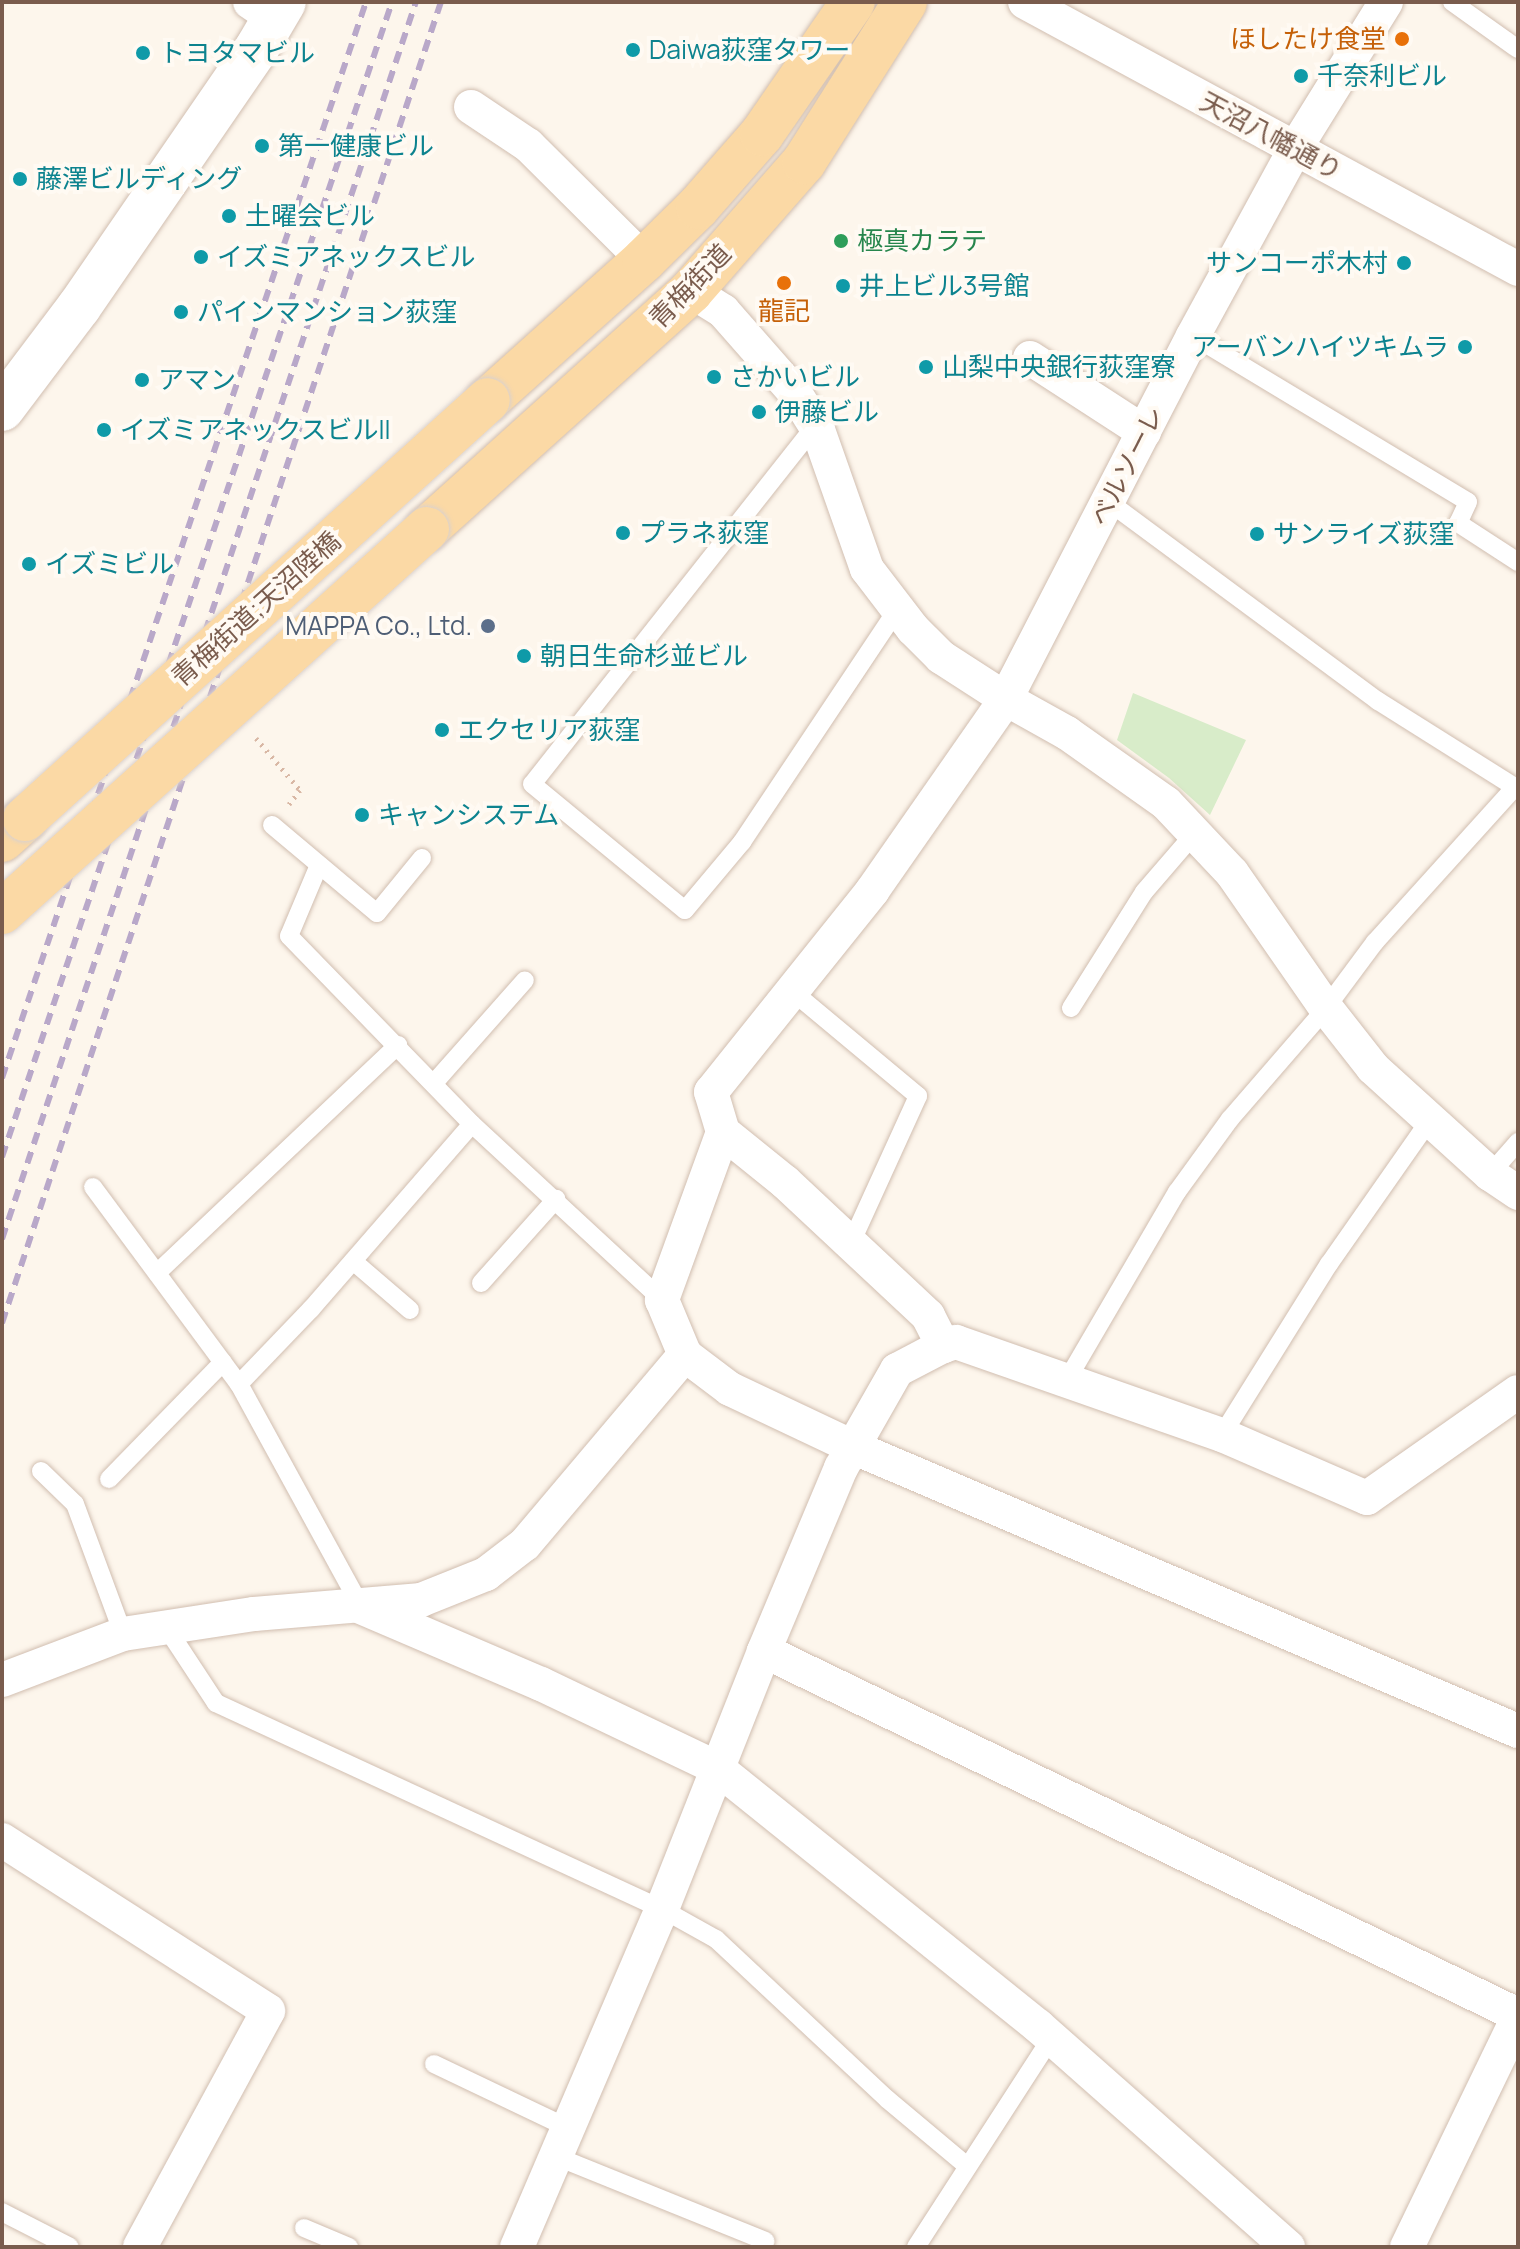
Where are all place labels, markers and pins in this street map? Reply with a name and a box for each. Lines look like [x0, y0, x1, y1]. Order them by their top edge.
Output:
place label: ほしたけ食堂 [1230, 23, 1386, 55]
marker: ほしたけ食堂 [1393, 30, 1411, 48]
place label: Daiwa荻窪タワー [649, 34, 851, 66]
place label: トヨタマビル [159, 37, 315, 69]
marker: Daiwa荻窪タワー [624, 41, 642, 59]
marker: トヨタマビル [134, 44, 152, 62]
place label: 千奈利ビル [1317, 60, 1447, 92]
marker: 千奈利ビル [1292, 67, 1310, 85]
place label: 第一健康ビル [278, 130, 434, 162]
marker: 第一健康ビル [253, 137, 271, 155]
place label: 藤澤ビルディング [36, 163, 244, 195]
marker: 藤澤ビルディング [11, 170, 29, 188]
place label: 土曜会ビル [245, 200, 375, 232]
marker: 土曜会ビル [220, 207, 238, 225]
place label: 極真カラテ [857, 225, 987, 257]
marker: 極真カラテ [832, 232, 850, 250]
place label: イズミアネックスビル [217, 241, 477, 273]
place label: サンコーポ木村 [1206, 247, 1388, 279]
marker: イズミアネックスビル [192, 248, 210, 266]
marker: サンコーポ木村 [1395, 254, 1413, 272]
place label: 井上ビル3号館 [859, 270, 1029, 302]
marker: 龍記 [775, 274, 793, 292]
marker: 井上ビル3号館 [834, 277, 852, 295]
place label: 龍記 [758, 295, 810, 327]
place label: パインマンション荻窪 [197, 296, 457, 328]
marker: パインマンション荻窪 [172, 303, 190, 321]
place label: アーバンハイツキムラ [1191, 331, 1449, 363]
marker: アーバンハイツキムラ [1456, 338, 1474, 356]
place label: 山梨中央銀行荻窪寮 [942, 351, 1176, 383]
marker: 山梨中央銀行荻窪寮 [917, 358, 935, 376]
place label: さかいビル [730, 361, 860, 393]
place label: アマン [158, 364, 236, 396]
marker: さかいビル [705, 368, 723, 386]
marker: アマン [133, 371, 151, 389]
place label: 伊藤ビル [775, 396, 879, 428]
marker: 伊藤ビル [750, 403, 768, 421]
place label: イズミアネックスビルII [120, 414, 392, 446]
marker: イズミアネックスビルII [95, 421, 113, 439]
place label: プラネ荻窪 [639, 517, 769, 549]
place label: サンライズ荻窪 [1273, 518, 1455, 550]
marker: プラネ荻窪 [614, 524, 632, 542]
marker: サンライズ荻窪 [1248, 525, 1266, 543]
place label: イズミビル [45, 548, 175, 580]
marker: イズミビル [20, 555, 38, 573]
place label: MAPPA Co., Ltd. [285, 610, 472, 642]
marker: MAPPA Co., Ltd. [479, 617, 497, 635]
place label: 朝日生命杉並ビル [540, 640, 748, 672]
marker: 朝日生命杉並ビル [515, 647, 533, 665]
place label: エクセリア荻窪 [458, 714, 640, 746]
marker: エクセリア荻窪 [433, 721, 451, 739]
place label: キャンシステム [378, 799, 560, 831]
marker: キャンシステム [353, 806, 371, 824]

